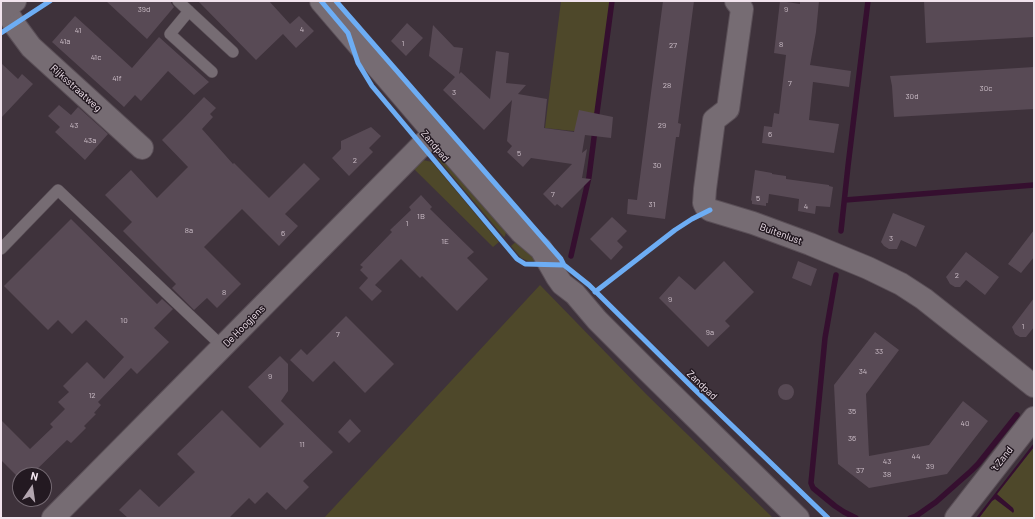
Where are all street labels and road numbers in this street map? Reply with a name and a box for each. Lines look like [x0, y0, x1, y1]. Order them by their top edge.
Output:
street label: Rijksstraatweg [48, 62, 104, 114]
street label: Zandpad [418, 128, 452, 164]
street label: Buitenlust [758, 221, 804, 247]
street label: De Hoogjens [221, 303, 267, 349]
street label: Zandpad [684, 368, 720, 402]
street label: 't Zand [989, 444, 1015, 474]

